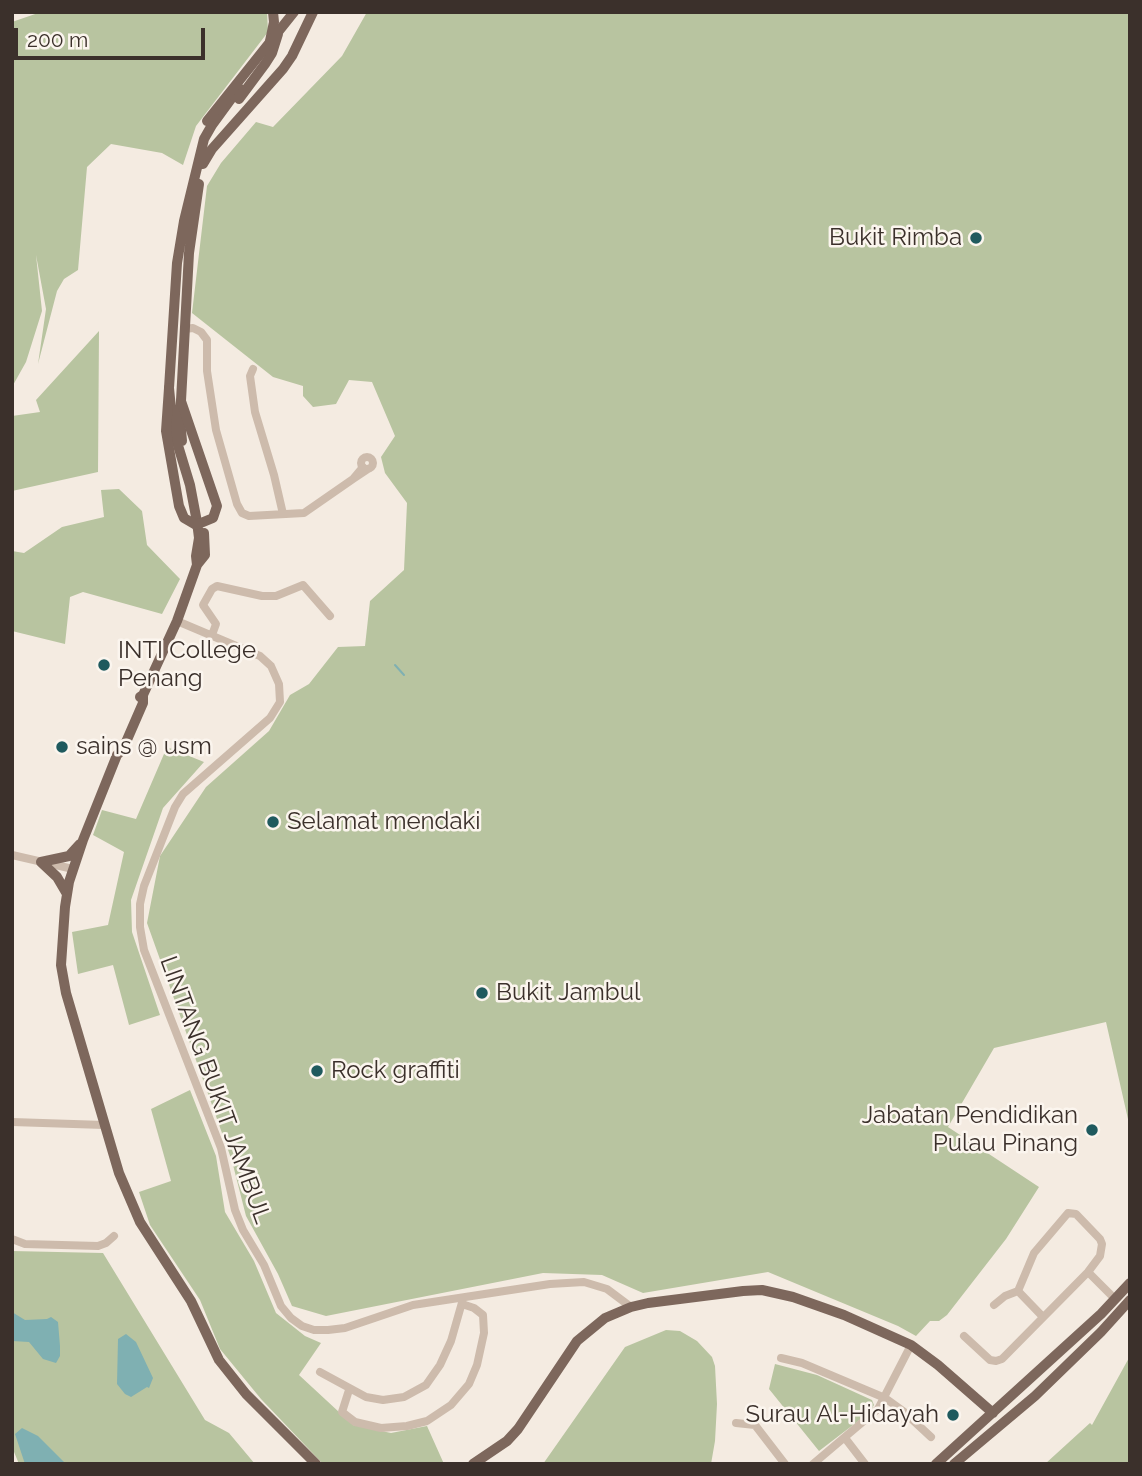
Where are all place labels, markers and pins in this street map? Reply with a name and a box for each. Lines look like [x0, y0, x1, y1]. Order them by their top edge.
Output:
place label: Bukit Rimba [829, 224, 962, 252]
marker: Bukit Rimba [968, 230, 984, 246]
place label: INTI College Penang [118, 637, 256, 693]
marker: INTI College Penang [96, 657, 112, 673]
place label: sains @ usm [76, 733, 212, 761]
marker: sains @ usm [54, 739, 70, 755]
place label: Selamat mendaki [287, 808, 481, 836]
marker: Selamat mendaki [265, 814, 281, 830]
place label: Bukit Jambul [496, 979, 640, 1007]
marker: Bukit Jambul [474, 985, 490, 1001]
place label: Rock graffiti [331, 1057, 460, 1085]
marker: Rock graffiti [309, 1063, 325, 1079]
place label: Jabatan Pendidikan Pulau Pinang [862, 1102, 1078, 1158]
marker: Jabatan Pendidikan Pulau Pinang [1084, 1122, 1100, 1138]
place label: Surau Al-Hidayah [746, 1401, 939, 1429]
marker: Surau Al-Hidayah [945, 1407, 961, 1423]

